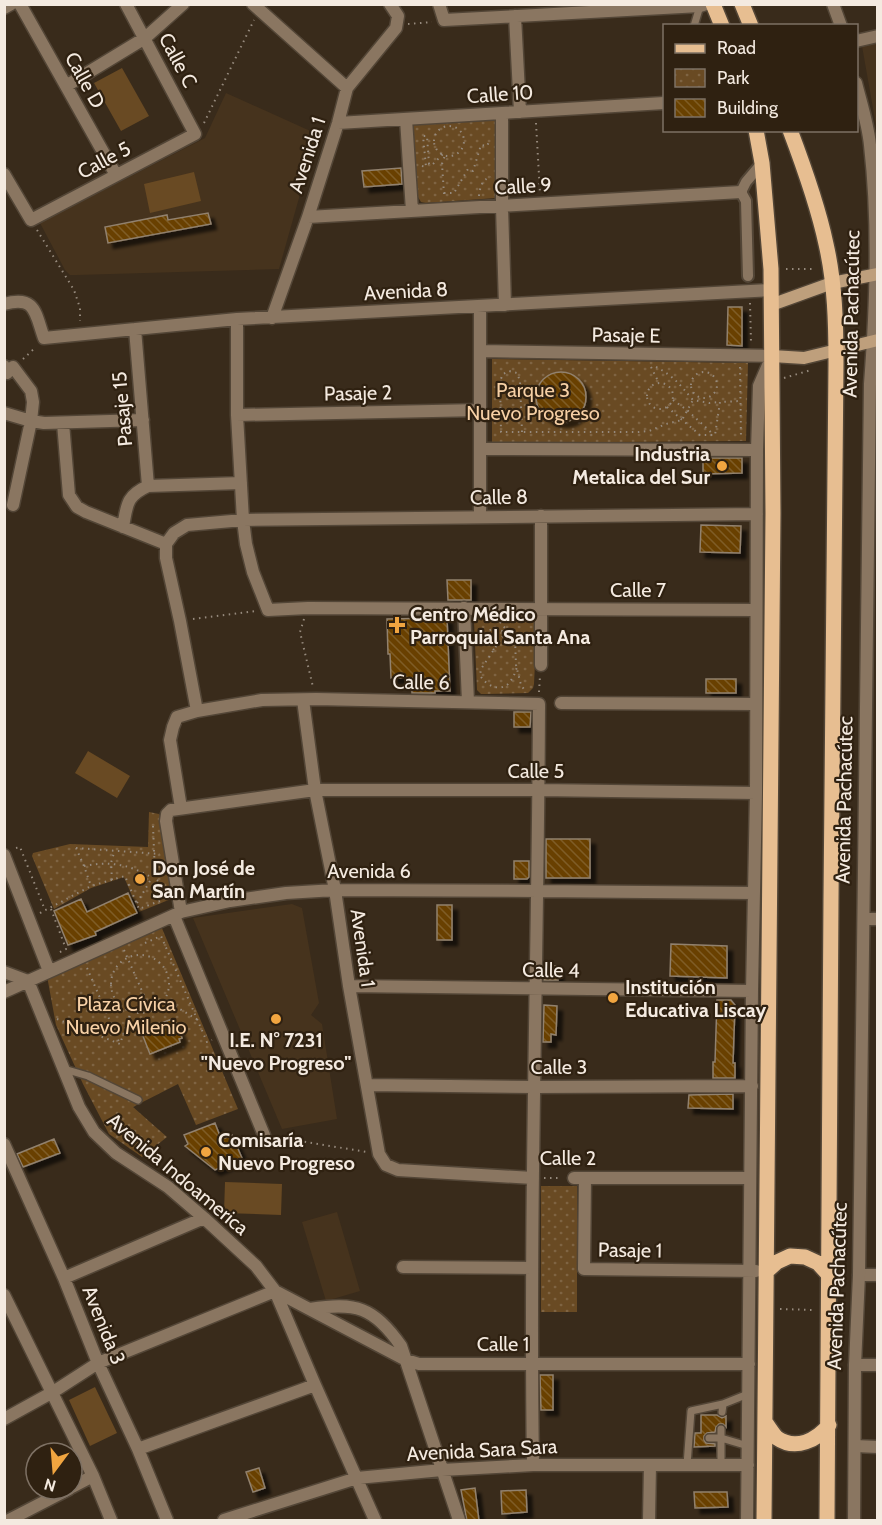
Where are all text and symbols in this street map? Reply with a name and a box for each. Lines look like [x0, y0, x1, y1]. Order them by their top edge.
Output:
legend [663, 24, 858, 132]
street label: Calle C [154, 29, 202, 91]
text: Road [717, 37, 756, 59]
street label: Calle D [60, 48, 110, 112]
text: Park [717, 67, 750, 89]
street label: Calle 10 [466, 80, 534, 108]
text: Building [717, 97, 779, 119]
street label: Avenida 1 [283, 114, 331, 196]
street label: Calle 5 [73, 136, 135, 184]
street label: Calle 9 [494, 173, 552, 199]
street label: Avenida Pachacútec [838, 230, 864, 398]
street label: Avenida 8 [363, 277, 449, 305]
street label: Pasaje E [591, 322, 661, 348]
street label: Pasaje 15 [107, 371, 137, 447]
park label: Parque 3 Nuevo Progreso [466, 378, 600, 425]
street label: Pasaje 2 [324, 380, 392, 406]
place label: Industria Metalica del Sur [572, 442, 710, 489]
marker: Industria Metalica del Sur [715, 459, 729, 473]
street label: Calle 8 [470, 484, 528, 510]
street label: Calle 7 [610, 578, 666, 602]
place label: Centro Médico Parroquial Santa Ana [410, 602, 590, 649]
marker: Centro Médico Parroquial Santa Ana [388, 616, 406, 634]
street label: Calle 6 [392, 670, 450, 694]
street label: Avenida Pachacútec [831, 716, 857, 884]
street label: Calle 5 [508, 759, 564, 783]
place label: Don José de San Martín [152, 856, 255, 903]
street label: Avenida 6 [327, 859, 411, 883]
marker: Don José de San Martín [133, 872, 147, 886]
street label: Avenida 1 [346, 907, 380, 989]
street label: Calle 4 [522, 957, 580, 983]
place label: Institución Educativa Liscay [625, 975, 766, 1022]
marker: Institución Educativa Liscay [606, 991, 620, 1005]
park label: Plaza Cívica Nuevo Milenio [65, 992, 187, 1039]
marker: I.E. N° 7231 "Nuevo Progreso" [269, 1012, 283, 1026]
place label: I.E. N° 7231 "Nuevo Progreso" [201, 1028, 351, 1075]
street label: Calle 3 [531, 1055, 587, 1079]
street label: Avenida Indoamerica [103, 1108, 254, 1240]
place label: Comisaría Nuevo Progreso [218, 1128, 355, 1175]
marker: Comisaría Nuevo Progreso [199, 1145, 213, 1159]
street label: Calle 2 [540, 1146, 596, 1170]
street label: Avenida Pachacútec [822, 1202, 852, 1370]
street label: Pasaje 1 [598, 1237, 662, 1263]
street label: Avenida 3 [77, 1282, 131, 1368]
street label: Calle 1 [477, 1332, 529, 1356]
street label: Avenida Sara Sara [406, 1434, 558, 1466]
north arrow [24, 1441, 84, 1501]
text: N [42, 1474, 58, 1496]

